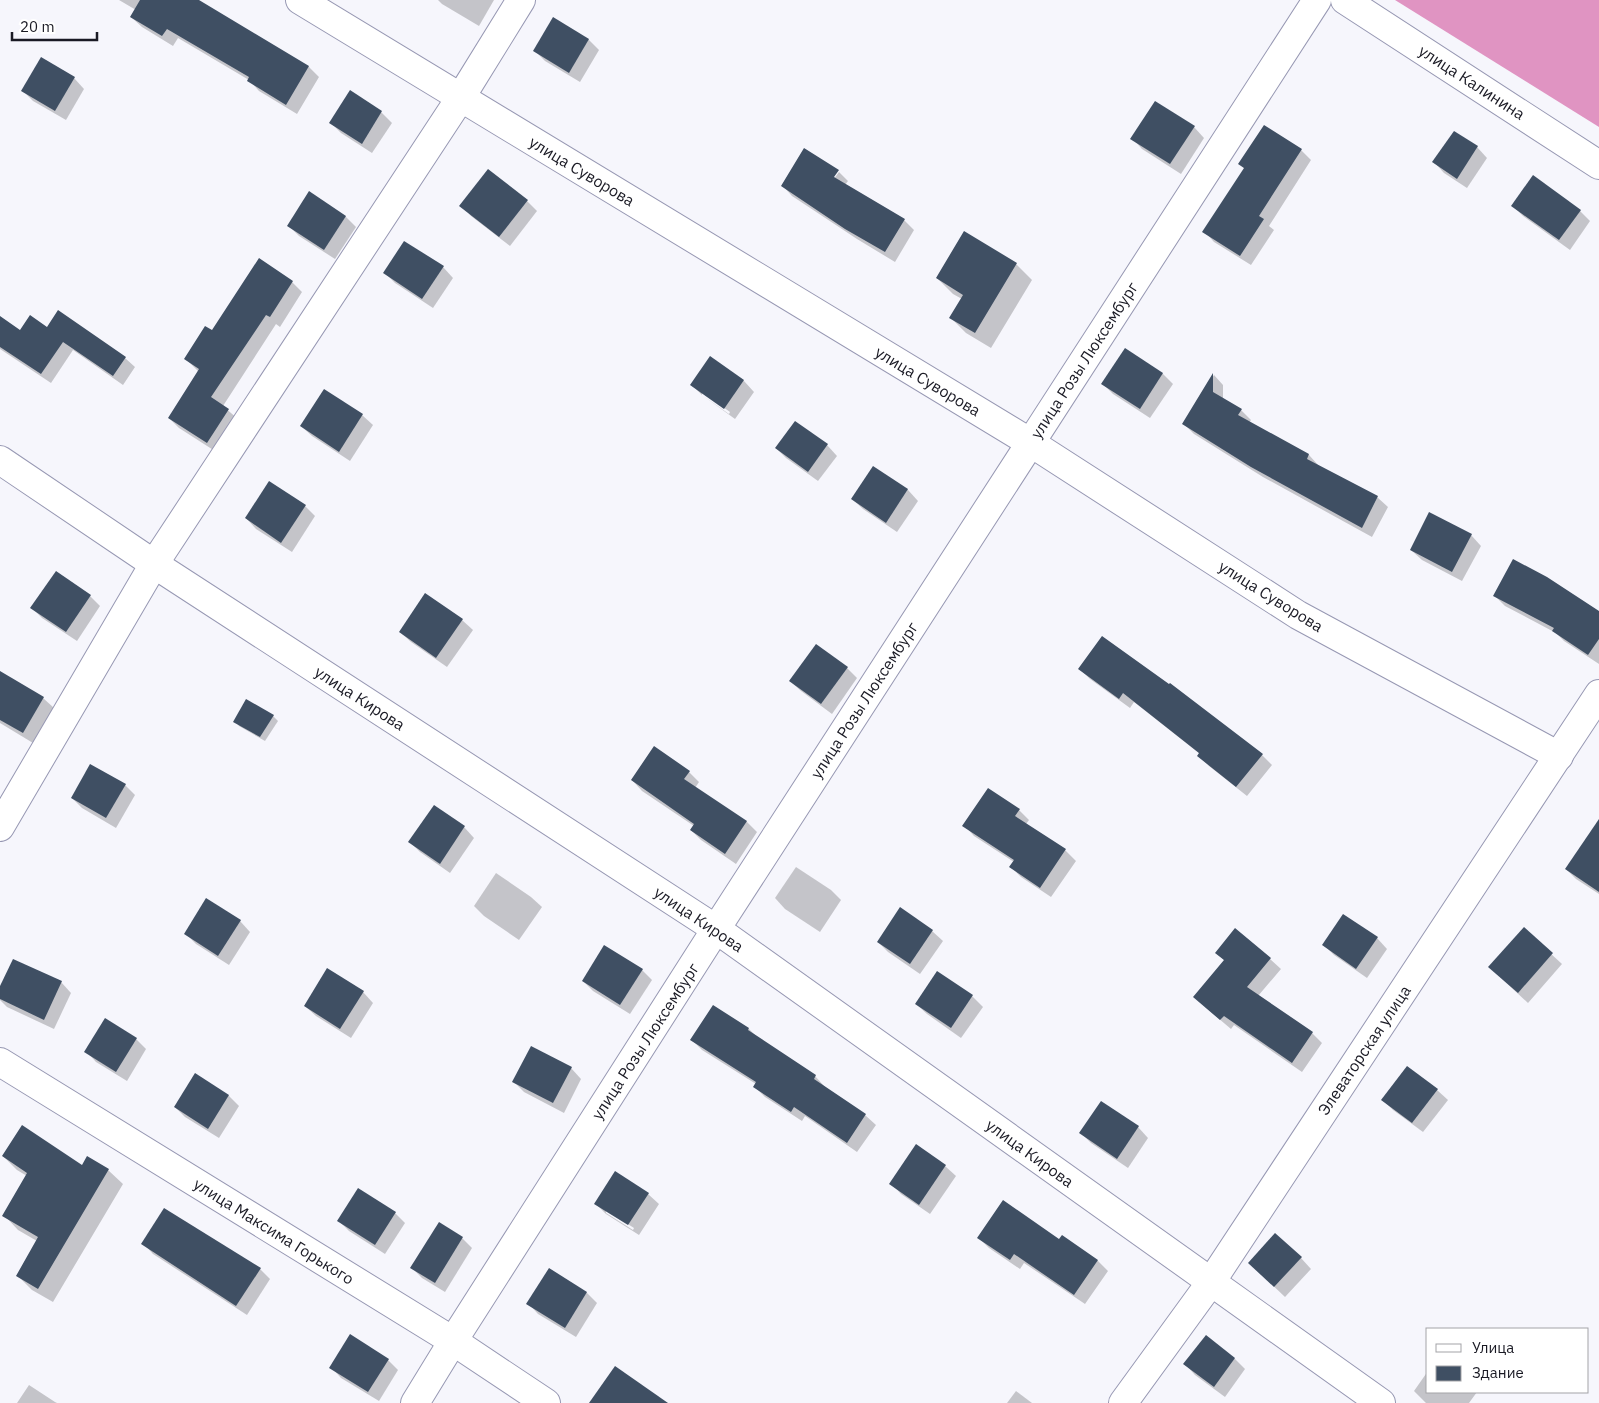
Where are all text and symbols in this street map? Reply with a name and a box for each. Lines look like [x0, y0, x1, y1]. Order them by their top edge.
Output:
scale bar [12, 10, 98, 42]
text: 20 m [20, 17, 55, 36]
street label: улица Калинина [1415, 40, 1529, 124]
street label: улица Суворова [526, 132, 639, 211]
street label: улица Розы Люксембург [1026, 278, 1142, 442]
street label: улица Суворова [872, 342, 985, 421]
street label: улица Суворова [1215, 556, 1327, 636]
street label: улица Розы Люксембург [806, 618, 922, 782]
street label: улица Кирова [311, 661, 409, 735]
street label: улица Кирова [650, 882, 748, 956]
street label: улица Розы Люксембург [587, 959, 703, 1123]
street label: Элеваторская улица [1313, 981, 1415, 1119]
street label: улица Кирова [982, 1114, 1078, 1192]
street label: улица Максима Горького [190, 1173, 358, 1289]
legend [1426, 1328, 1589, 1393]
text: Улица [1472, 1338, 1514, 1357]
text: Здание [1472, 1363, 1524, 1382]

